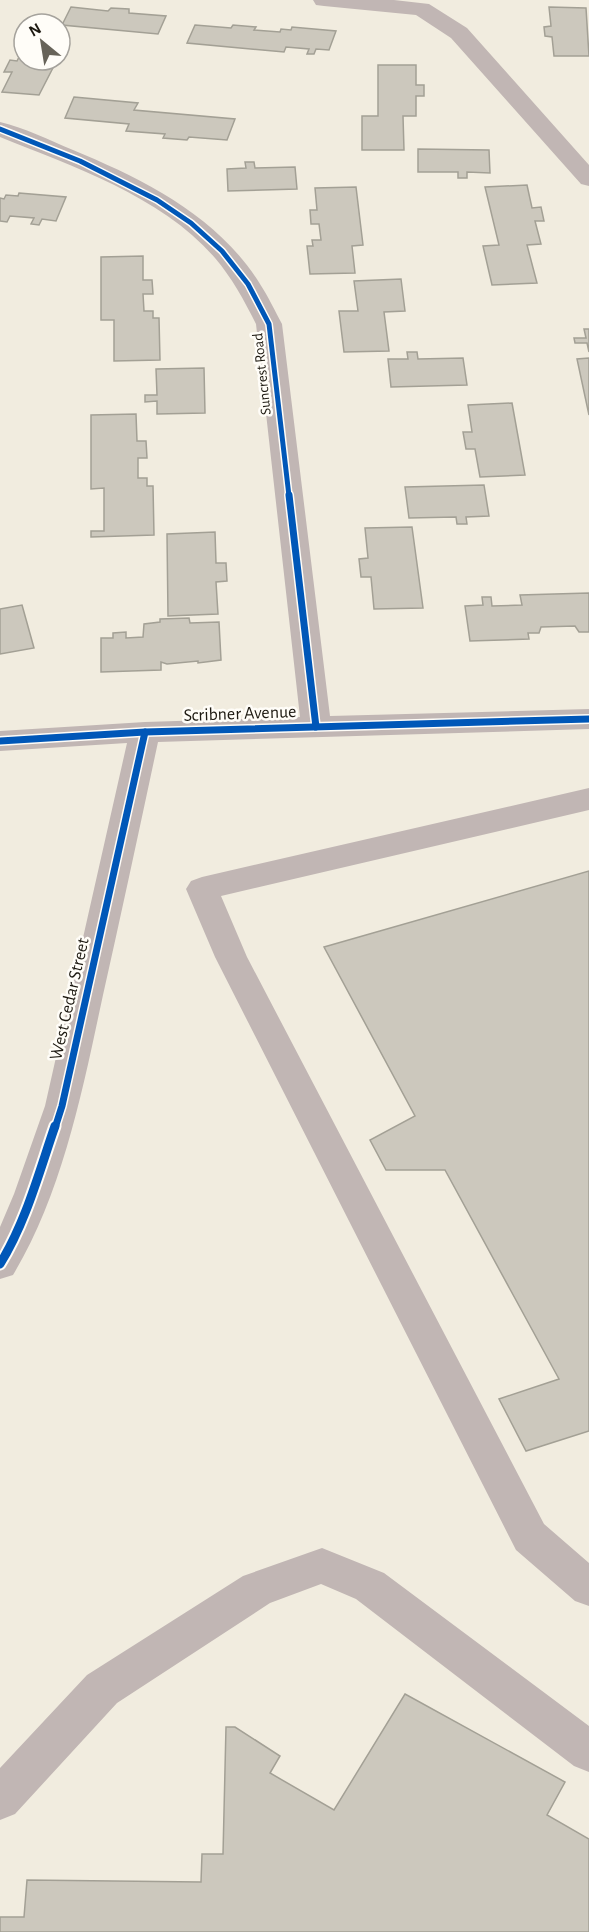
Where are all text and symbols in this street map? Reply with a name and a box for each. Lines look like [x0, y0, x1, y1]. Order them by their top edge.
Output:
north arrow [12, 12, 72, 72]
text: N [26, 20, 44, 40]
street label: Suncrest Road [250, 332, 274, 416]
street label: Scribner Avenue [183, 703, 297, 725]
street label: West Cedar Street [47, 936, 93, 1062]

